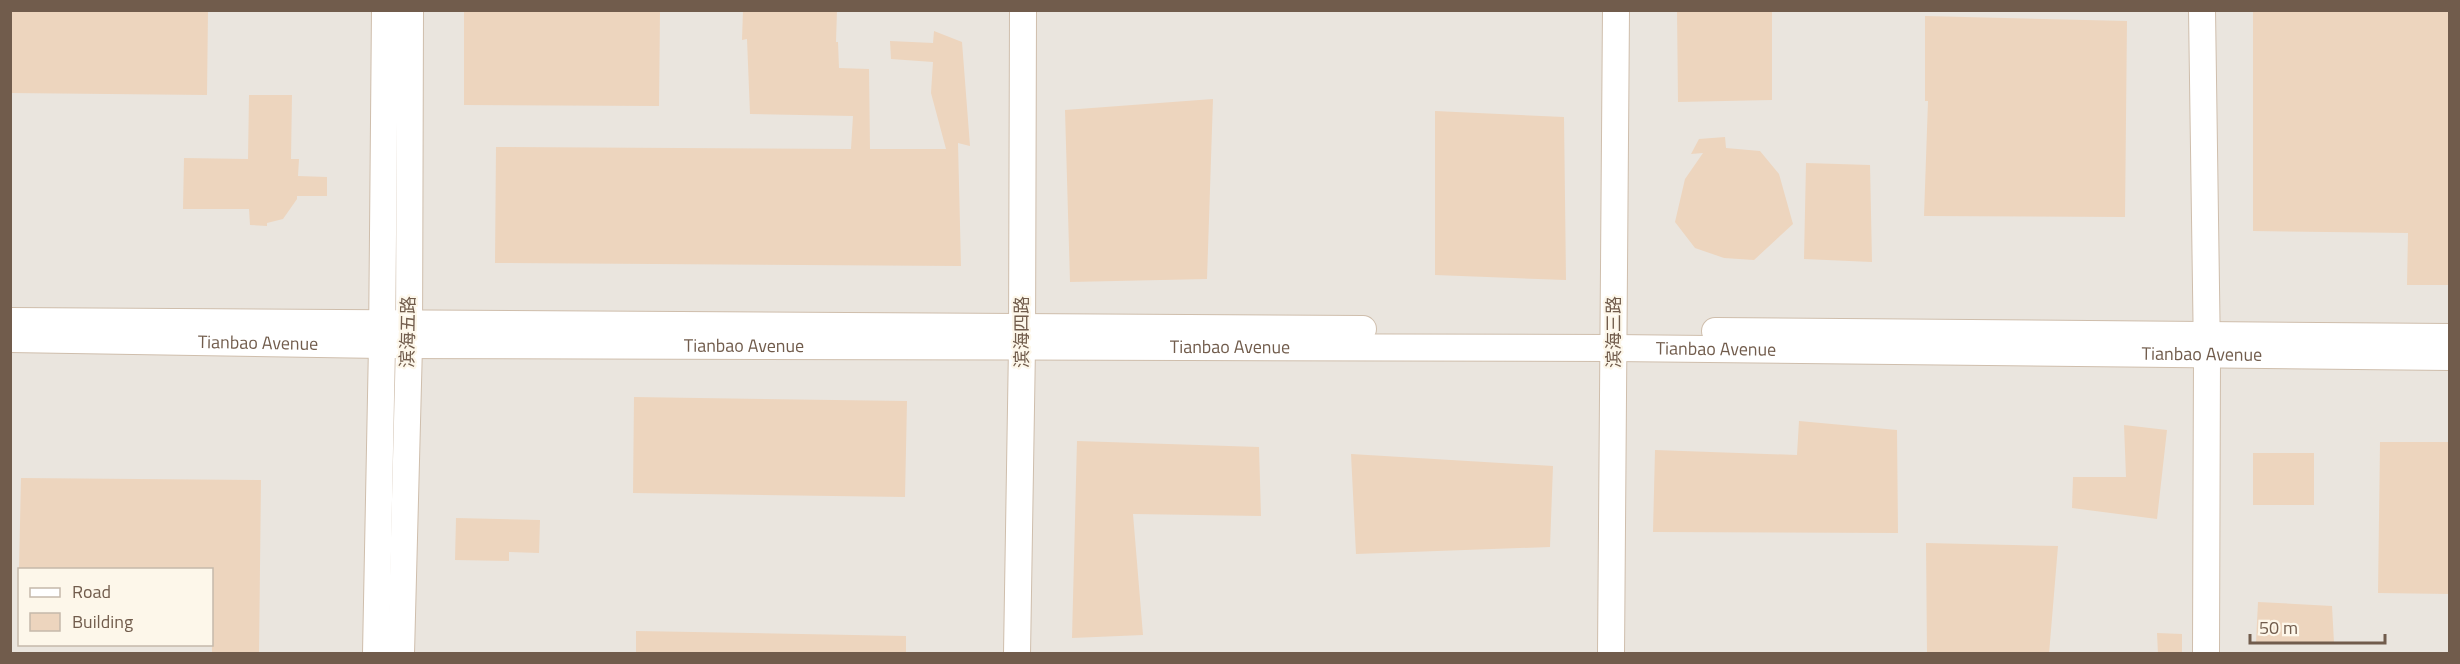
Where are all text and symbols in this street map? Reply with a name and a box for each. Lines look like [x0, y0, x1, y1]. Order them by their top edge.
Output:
street label: 滨海五路 [393, 296, 422, 368]
street label: 滨海四路 [1008, 296, 1035, 368]
street label: 滨海三路 [1600, 296, 1627, 368]
street label: Tianbao Avenue [198, 328, 318, 357]
street label: Tianbao Avenue [684, 332, 804, 359]
street label: Tianbao Avenue [1170, 333, 1290, 360]
street label: Tianbao Avenue [1656, 334, 1776, 363]
street label: Tianbao Avenue [2142, 340, 2262, 368]
legend [18, 568, 213, 646]
text: Road [72, 578, 111, 605]
scale bar [2250, 607, 2385, 645]
text: Building [72, 608, 133, 635]
text: 50 m [2259, 614, 2298, 641]

